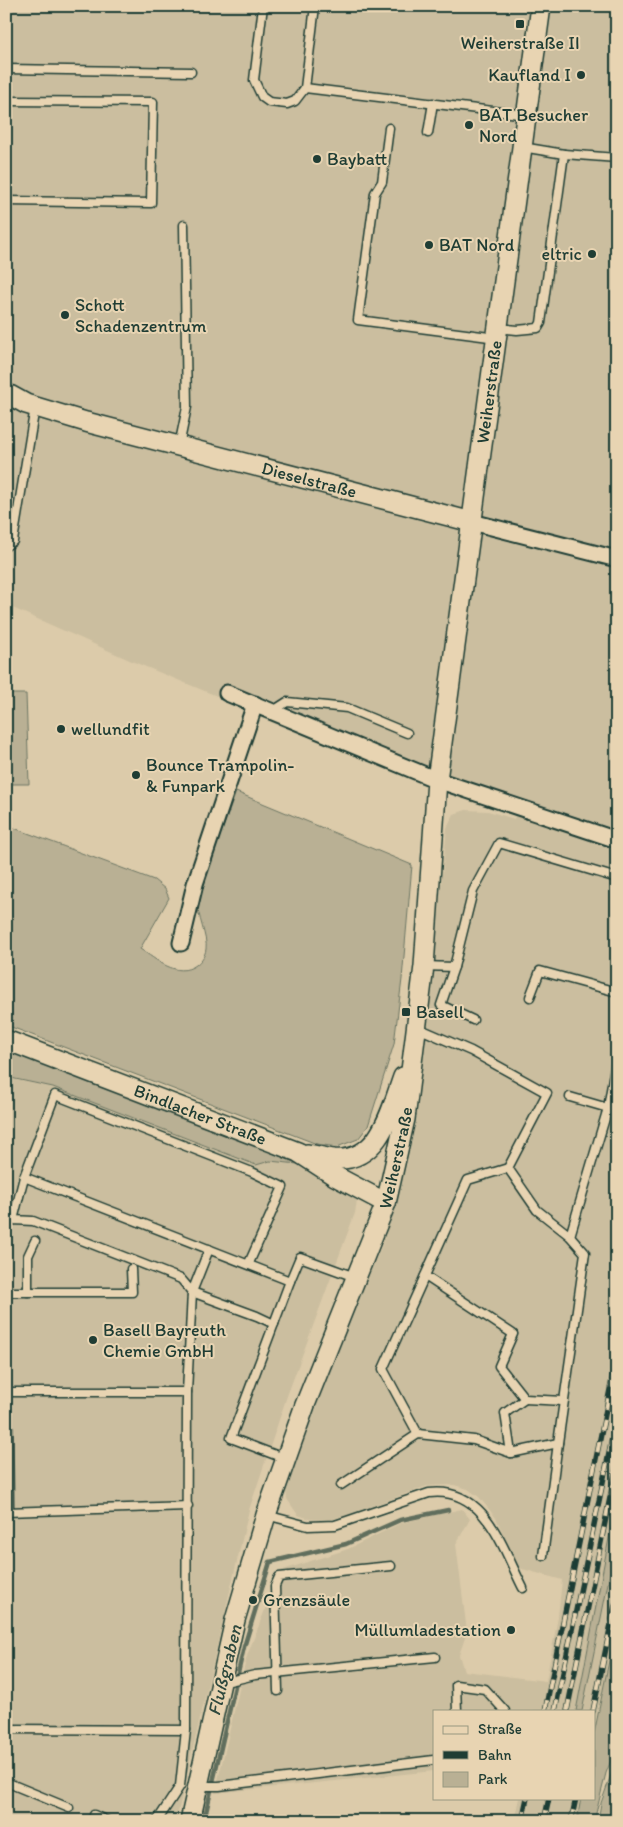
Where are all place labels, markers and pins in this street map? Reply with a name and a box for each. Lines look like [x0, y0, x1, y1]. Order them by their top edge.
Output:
marker: Weiherstraße II [514, 18, 526, 30]
place label: Weiherstraße II [460, 32, 580, 54]
place label: Kaufland I [488, 64, 571, 86]
marker: Kaufland I [575, 69, 587, 81]
place label: BAT Besucher Nord [479, 104, 589, 147]
marker: BAT Besucher Nord [463, 119, 475, 131]
place label: Baybatt [327, 148, 388, 170]
marker: Baybatt [311, 153, 323, 165]
place label: BAT Nord [439, 234, 515, 256]
marker: BAT Nord [423, 239, 435, 251]
place label: eltric [541, 243, 582, 265]
marker: eltric [586, 248, 598, 260]
place label: Schott Schadenzentrum [75, 294, 206, 337]
marker: Schott Schadenzentrum [59, 309, 71, 321]
place label: wellundfit [71, 718, 150, 740]
marker: wellundfit [55, 723, 67, 735]
place label: Bounce Trampolin- & Funpark [146, 754, 295, 797]
marker: Bounce Trampolin- & Funpark [130, 769, 142, 781]
place label: Basell [416, 1001, 464, 1023]
marker: Basell [400, 1006, 412, 1018]
place label: Basell Bayreuth Chemie GmbH [103, 1319, 226, 1362]
marker: Basell Bayreuth Chemie GmbH [87, 1334, 99, 1346]
place label: Grenzsäule [263, 1589, 350, 1611]
marker: Grenzsäule [247, 1594, 259, 1606]
place label: Müllumladestation [354, 1619, 501, 1641]
marker: Müllumladestation [505, 1624, 517, 1636]

